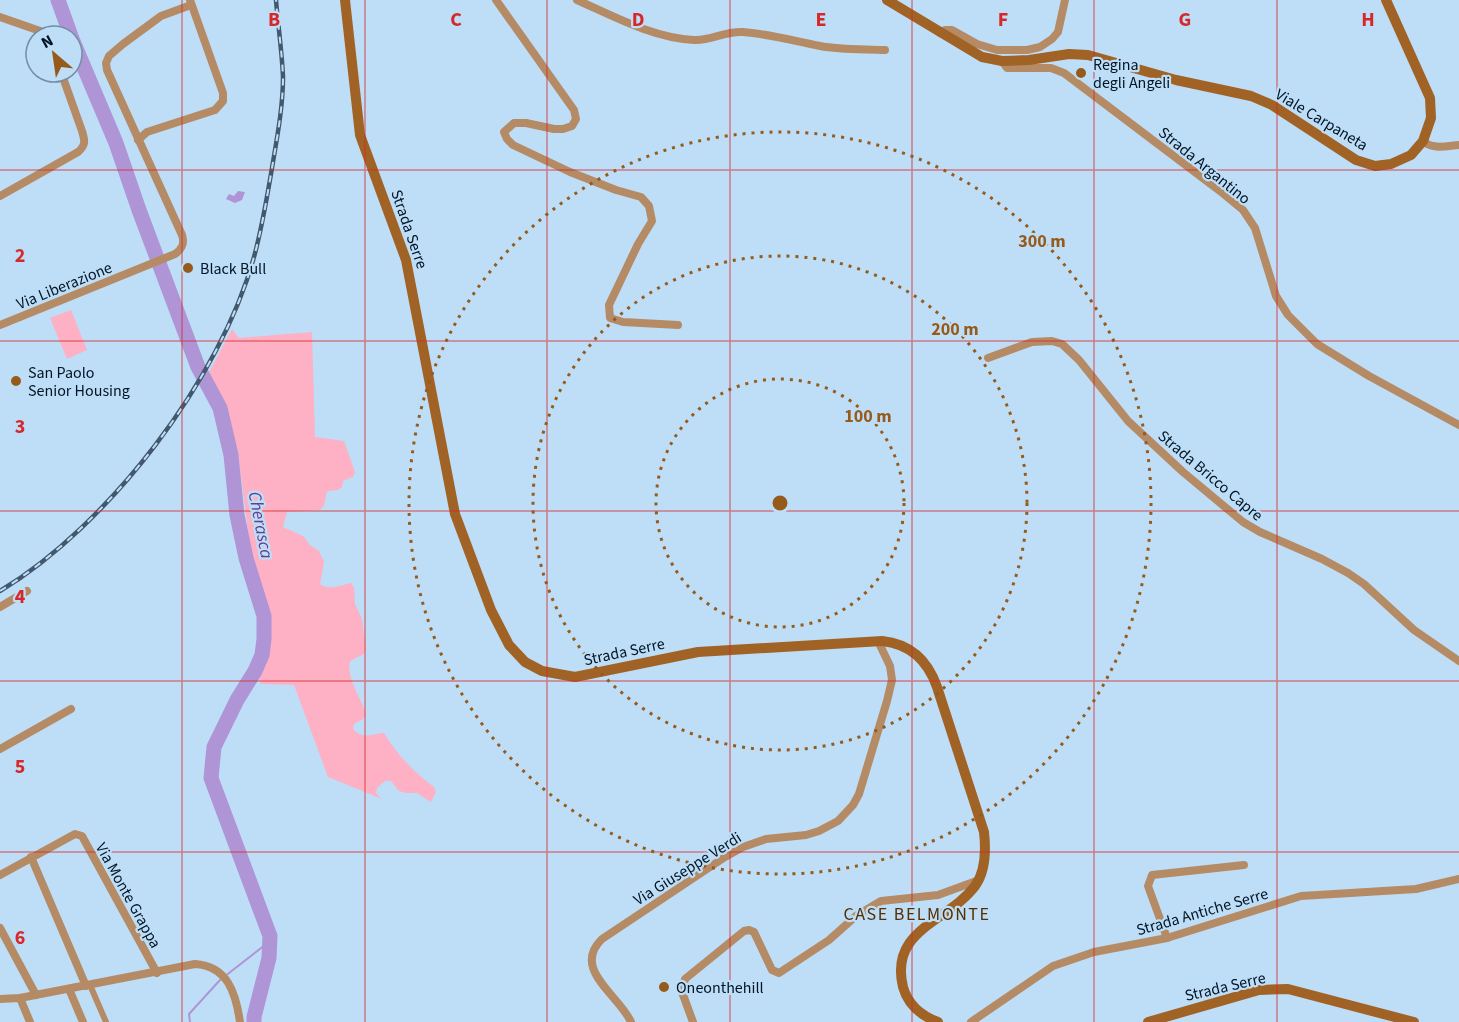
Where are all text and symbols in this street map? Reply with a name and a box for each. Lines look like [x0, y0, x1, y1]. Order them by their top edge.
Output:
text: B [268, 6, 280, 34]
text: C [450, 6, 462, 34]
text: D [632, 6, 644, 34]
text: E [816, 6, 826, 34]
text: F [998, 6, 1008, 34]
text: G [1179, 6, 1191, 34]
text: H [1361, 6, 1375, 34]
north arrow [24, 24, 84, 84]
text: N [37, 30, 57, 54]
place label: Regina degli Angeli [1093, 54, 1170, 94]
marker: Regina degli Angeli [1074, 66, 1088, 80]
street label: Viale Carpaneta [1271, 83, 1372, 156]
street label: Strada Argantino [1154, 122, 1255, 210]
street label: Strada Serre [385, 187, 433, 272]
text: 300 m [1018, 229, 1066, 254]
text: 2 [15, 242, 25, 270]
street label: Via Liberazione [13, 257, 115, 315]
place label: Black Bull [200, 258, 266, 280]
marker: Black Bull [181, 261, 195, 275]
text: 200 m [931, 317, 979, 342]
place label: San Paolo Senior Housing [28, 362, 130, 402]
marker: San Paolo Senior Housing [9, 374, 23, 388]
text: 100 m [844, 404, 892, 429]
text: 3 [15, 413, 25, 441]
street label: Strada Bricco Capre [1153, 425, 1268, 526]
water label: Cherasca [242, 489, 279, 561]
centre of rings [770, 493, 790, 513]
text: 4 [15, 583, 26, 611]
street label: Strada Serre [582, 633, 667, 671]
text: 5 [15, 753, 25, 781]
street label: Via Giuseppe Verdi [629, 827, 746, 911]
street label: Via Monte Grappa [90, 839, 166, 952]
street label: Strada Antiche Serre [1134, 883, 1271, 941]
district label: CASE BELMONTE [844, 902, 990, 927]
text: 6 [15, 924, 25, 952]
street label: Strada Serre [1183, 967, 1268, 1007]
place label: Oneonthehill [676, 977, 764, 999]
marker: Oneonthehill [657, 980, 671, 994]

